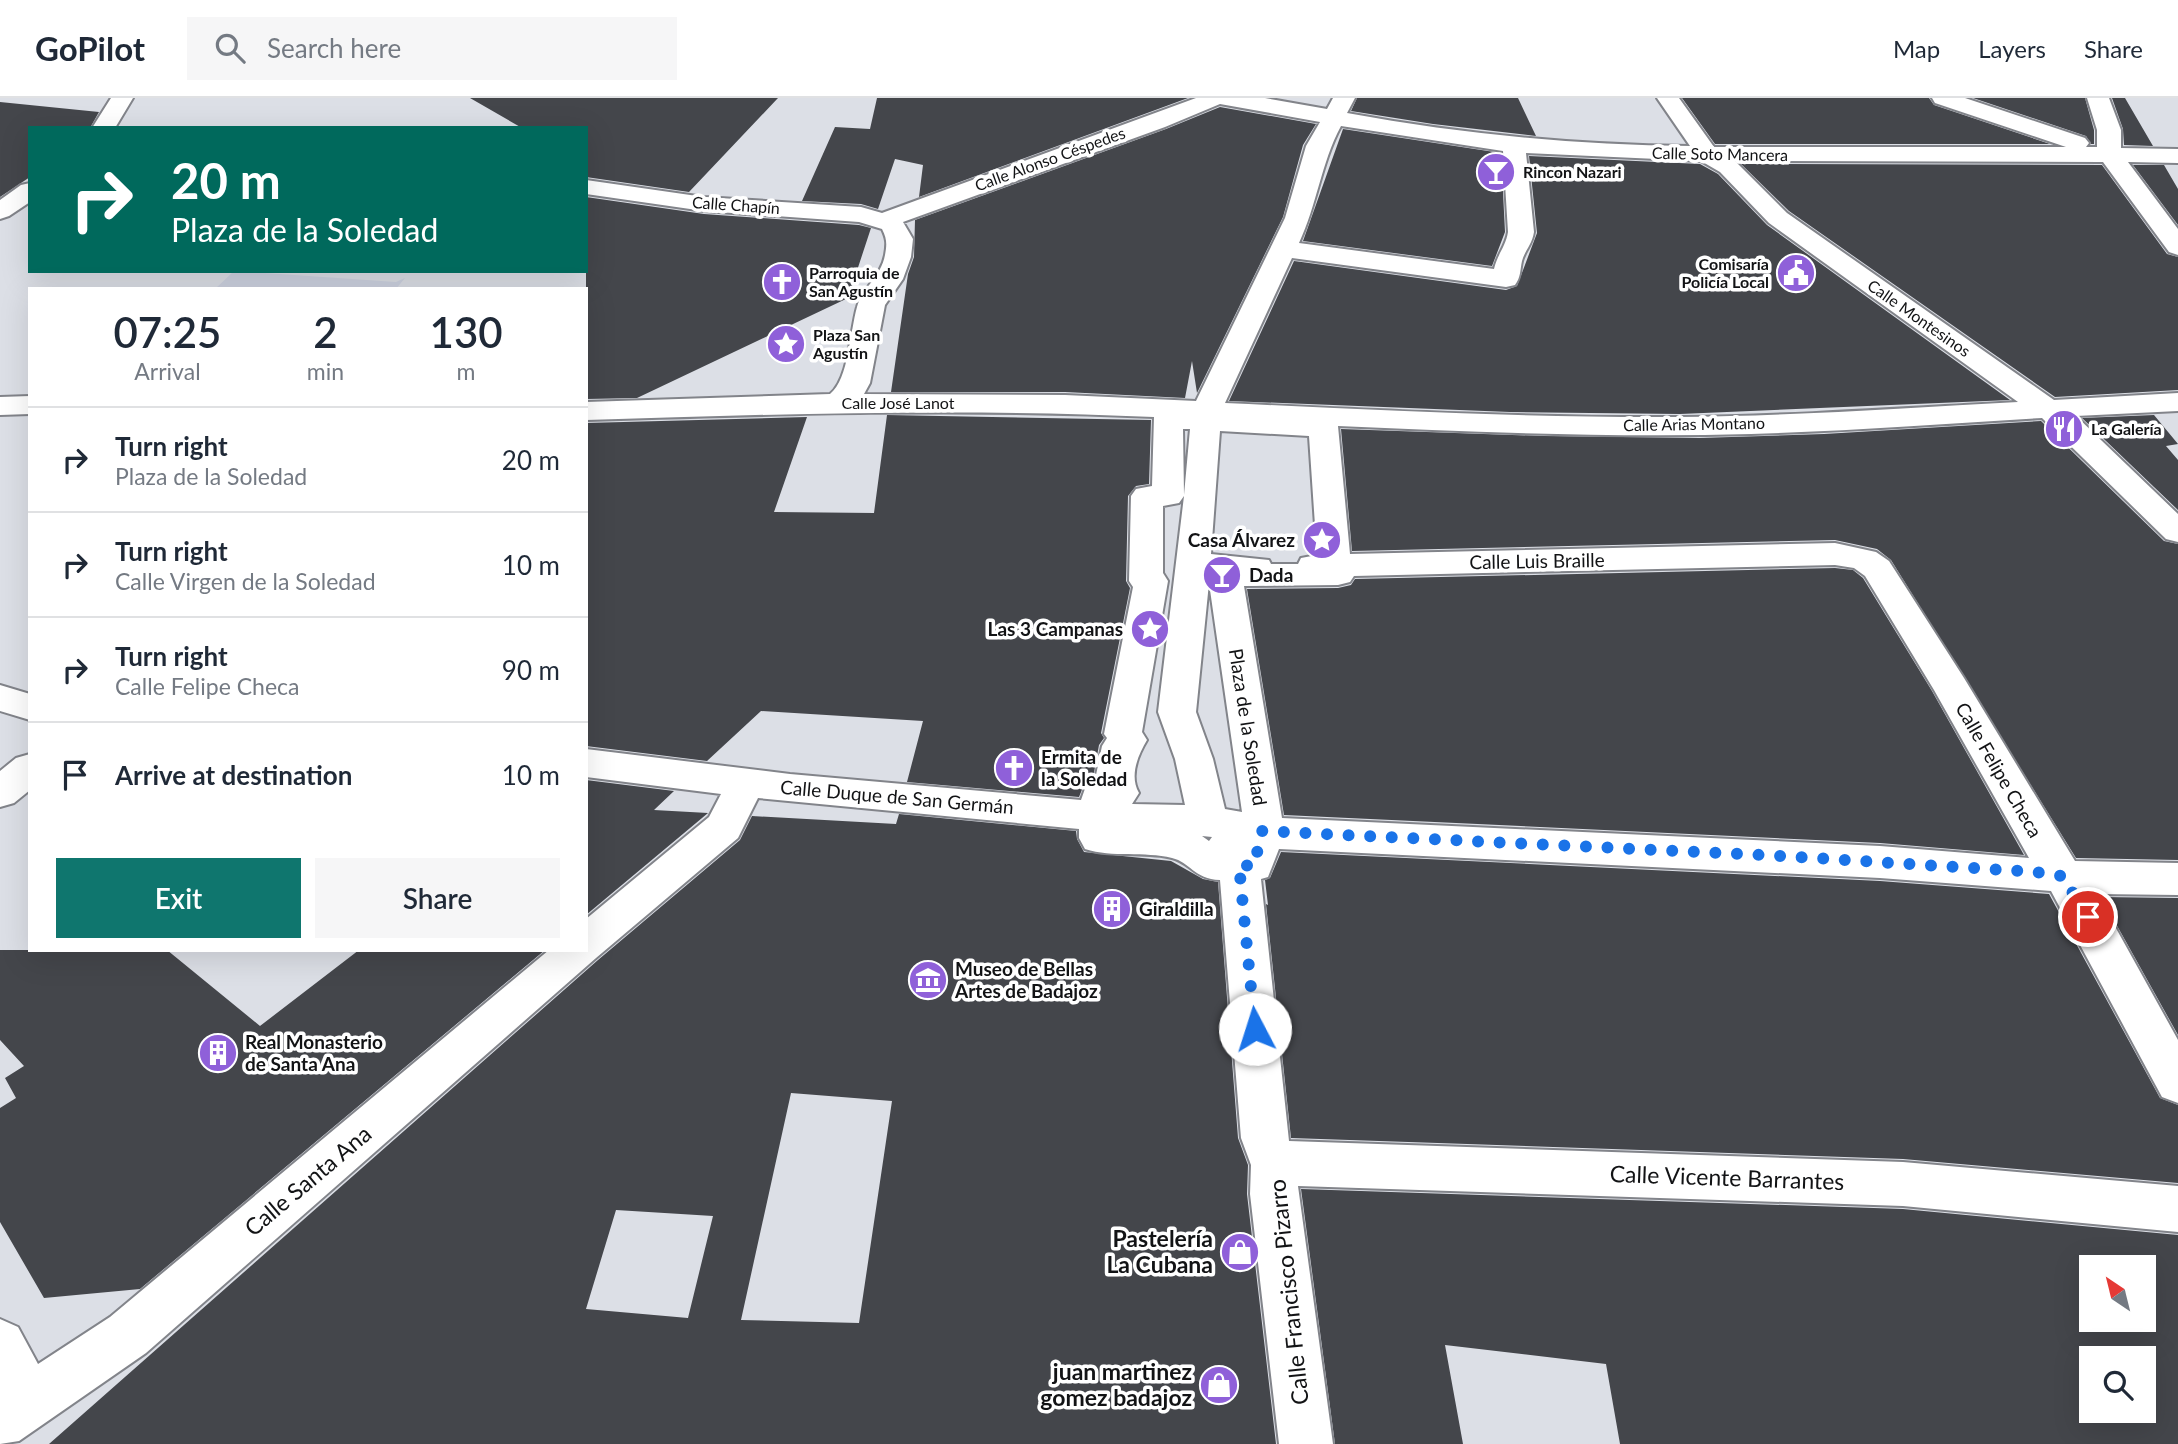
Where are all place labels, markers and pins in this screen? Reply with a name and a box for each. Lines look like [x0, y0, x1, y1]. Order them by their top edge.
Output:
bar icon: Rincon Nazari [1475, 151, 1517, 193]
place label: Rincon Nazari [1523, 162, 1622, 181]
public building icon: Comisaría Policía Local [1775, 252, 1817, 294]
place label: Comisaría Policía Local [1682, 254, 1769, 291]
church icon: Parroquia de San Agustín [761, 261, 803, 303]
place label: Parroquia de San Agustín [809, 263, 900, 300]
place icon: Plaza San Agustín [765, 323, 807, 365]
place label: Plaza San Agustín [812, 325, 880, 362]
restaurant icon: La Galería [2043, 408, 2085, 450]
place label: La Galería [2091, 419, 2162, 438]
place icon: Casa Álvarez [1301, 519, 1343, 561]
place label: Casa Álvarez [1188, 528, 1295, 551]
bar icon: Dada [1201, 554, 1243, 596]
place label: Dada [1249, 563, 1293, 586]
place icon: Las 3 Campanas [1129, 608, 1171, 650]
place label: Las 3 Campanas [988, 617, 1123, 640]
place label: Ermita de la Soledad [1041, 745, 1127, 790]
church icon: Ermita de la Soledad [993, 747, 1035, 789]
pin [2058, 887, 2118, 947]
building icon: Giraldilla [1091, 888, 1133, 930]
place label: Giraldilla [1139, 897, 1214, 920]
place label: Museo de Bellas Artes de Badajoz [954, 957, 1098, 1002]
museum icon: Museo de Bellas Artes de Badajoz [907, 959, 949, 1001]
place label: Real Monasterio de Santa Ana [245, 1030, 383, 1075]
building icon: Real Monasterio de Santa Ana [197, 1032, 239, 1074]
place label: Pastelería La Cubana [1106, 1224, 1213, 1278]
shop icon: Pastelería La Cubana [1219, 1231, 1261, 1273]
place label: juan martinez gomez badajoz [1040, 1357, 1192, 1411]
shop icon: juan martinez gomez badajoz [1198, 1364, 1240, 1406]

